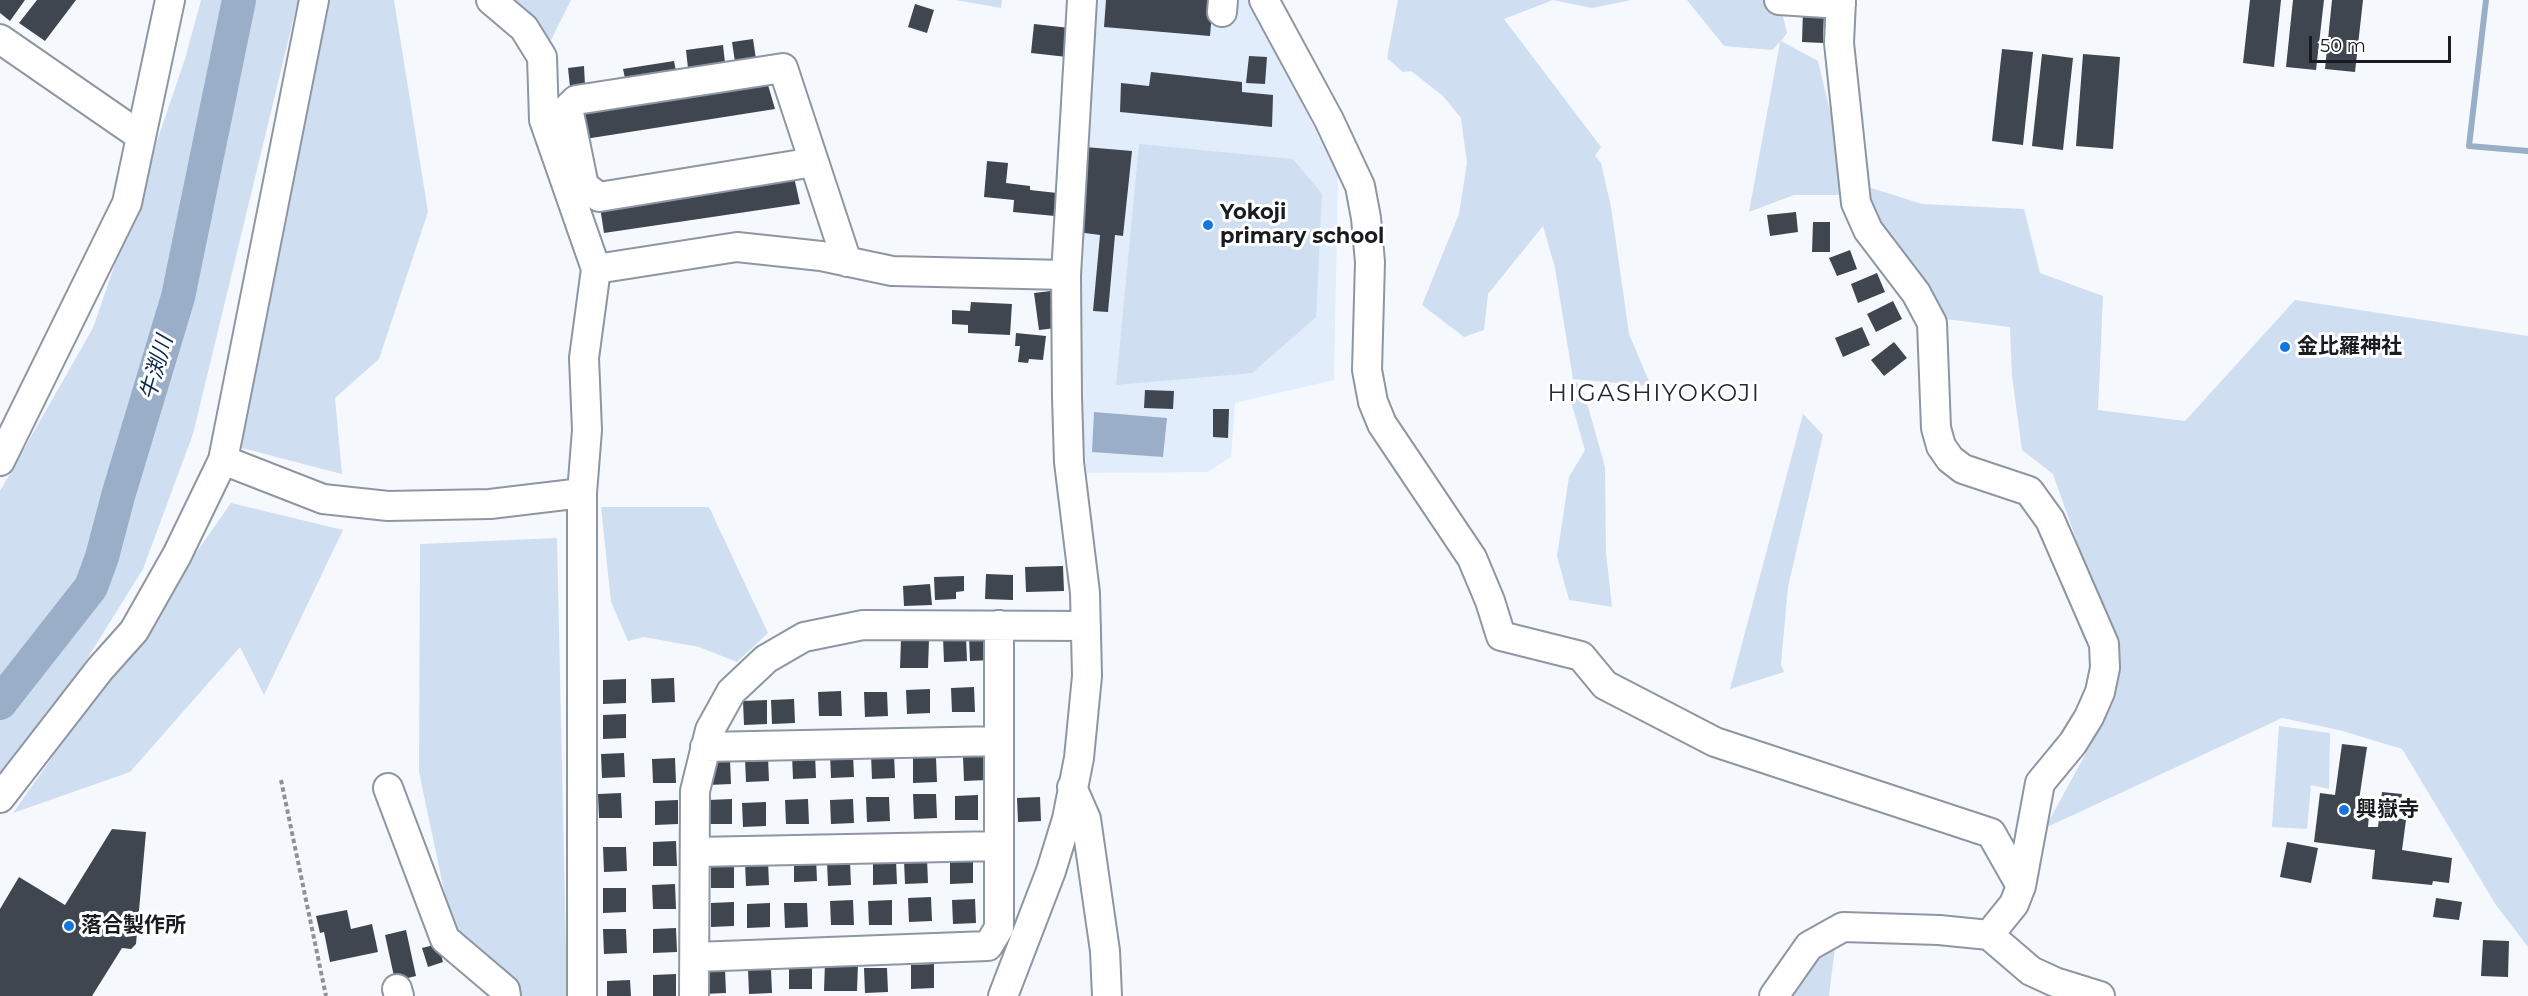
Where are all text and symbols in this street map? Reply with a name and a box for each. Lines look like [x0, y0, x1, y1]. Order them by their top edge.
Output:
scale bar [2312, 24, 2454, 62]
text: 50 m [2320, 35, 2366, 57]
place label: Yokoji primary school [1220, 200, 1384, 250]
marker: Yokoji primary school [1201, 218, 1215, 232]
water label: 牛渕川 [135, 333, 179, 403]
place label: 金比羅神社 [2297, 334, 2402, 360]
marker: 金比羅神社 [2278, 340, 2292, 354]
district label: HIGASHIYOKOJI [1547, 380, 1761, 408]
place label: 興嶽寺 [2356, 797, 2419, 823]
marker: 興嶽寺 [2337, 803, 2351, 817]
place label: 落合製作所 [81, 913, 186, 939]
marker: 落合製作所 [62, 919, 76, 933]

